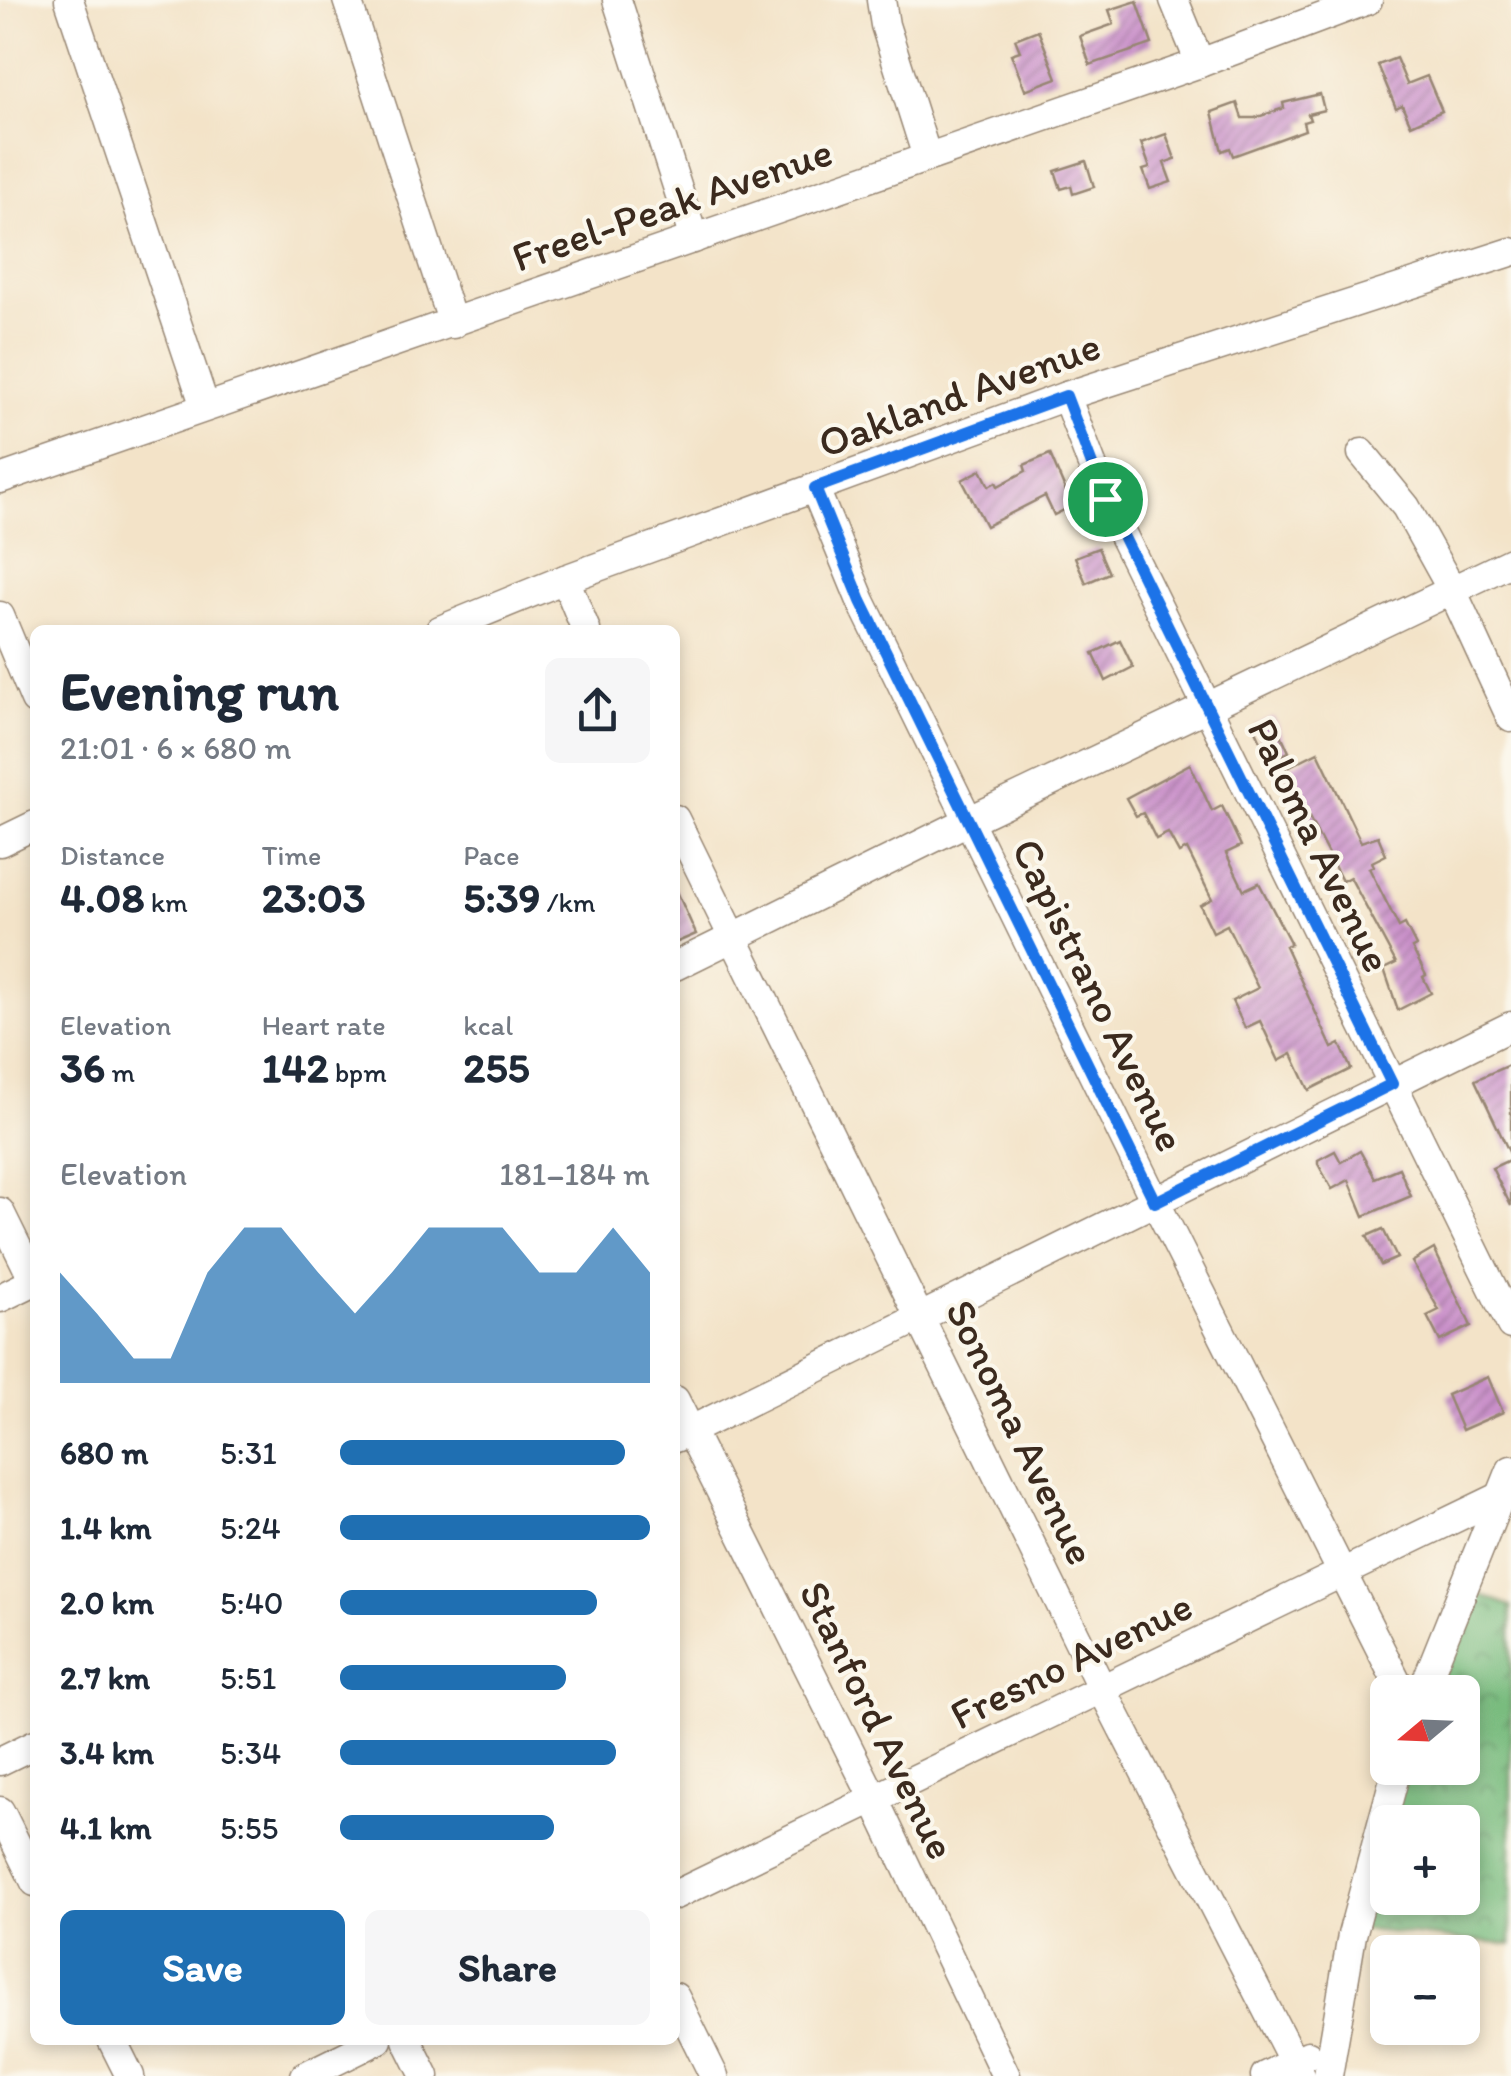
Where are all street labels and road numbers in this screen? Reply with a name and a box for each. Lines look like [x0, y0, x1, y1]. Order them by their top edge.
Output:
street label: Freel-Peak Avenue [505, 125, 839, 283]
street label: Oakland Avenue [811, 319, 1107, 469]
street label: Paloma Avenue [1237, 710, 1403, 980]
street label: Capistrano Avenue [1001, 830, 1197, 1160]
street label: Sonoma Avenue [935, 1291, 1107, 1573]
street label: Stanford Avenue [789, 1573, 967, 1867]
street label: Fresno Avenue [942, 1579, 1200, 1741]

